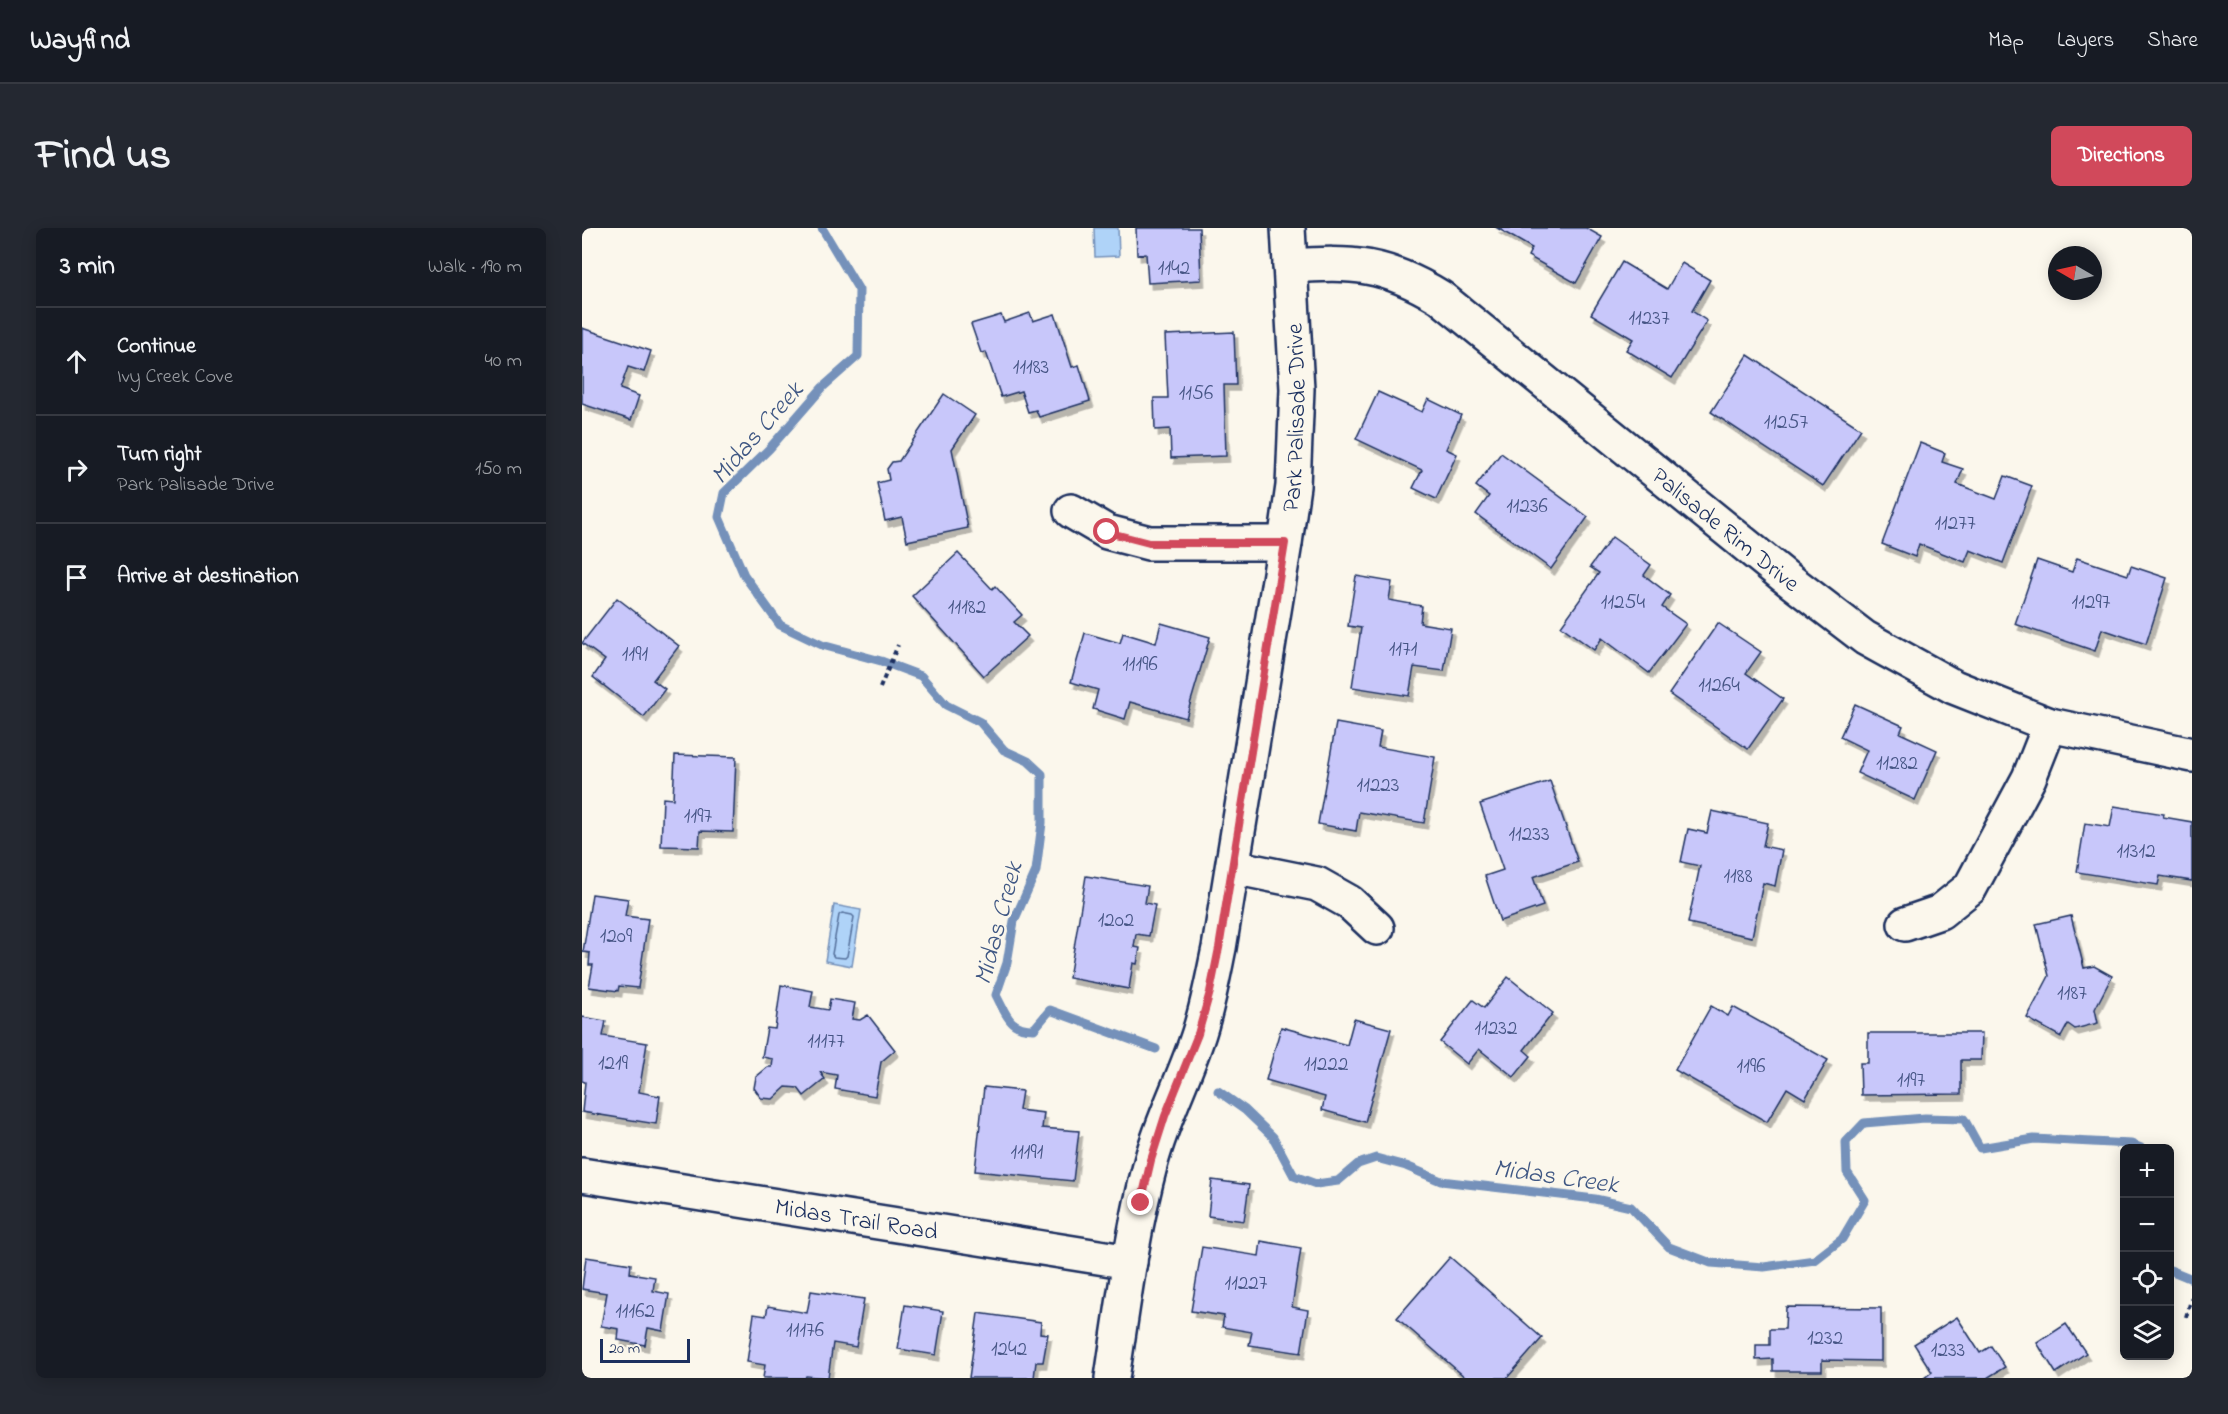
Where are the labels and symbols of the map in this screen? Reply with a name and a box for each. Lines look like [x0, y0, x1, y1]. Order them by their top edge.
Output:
north arrow [2048, 246, 2102, 300]
house number: 1142 [1158, 254, 1190, 284]
house number: 11237 [1628, 304, 1670, 334]
street label: Park Palisade Drive [1275, 322, 1317, 515]
house number: 11183 [1013, 353, 1049, 383]
water label: Midas Creek [703, 373, 815, 494]
house number: 1156 [1179, 379, 1213, 409]
house number: 11257 [1764, 408, 1809, 438]
street label: Palisade Rim Drive [1643, 460, 1806, 602]
house number: 11236 [1506, 492, 1548, 522]
house number: 11277 [1934, 509, 1976, 539]
route start [1093, 518, 1119, 544]
house number: 11254 [1601, 588, 1646, 618]
house number: 11297 [2072, 588, 2111, 618]
house number: 11182 [948, 593, 986, 623]
house number: 1171 [1389, 635, 1418, 665]
house number: 1191 [622, 640, 648, 670]
house number: 11196 [1122, 650, 1158, 680]
house number: 11264 [1698, 671, 1740, 701]
house number: 11282 [1876, 749, 1918, 779]
house number: 11223 [1357, 771, 1399, 801]
house number: 1197 [684, 802, 713, 832]
house number: 11233 [1508, 820, 1550, 850]
house number: 11312 [2116, 837, 2156, 867]
water label: Midas Creek [965, 857, 1035, 989]
house number: 1188 [1723, 862, 1753, 892]
house number: 1202 [1098, 906, 1134, 936]
house number: 1209 [600, 922, 633, 952]
house number: 1187 [2057, 979, 2087, 1009]
house number: 11232 [1475, 1014, 1517, 1044]
house number: 11177 [807, 1027, 845, 1057]
house number: 1219 [598, 1049, 629, 1079]
house number: 11222 [1304, 1050, 1348, 1080]
house number: 1196 [1737, 1052, 1765, 1082]
house number: 1197 [1897, 1066, 1926, 1096]
house number: 11191 [1010, 1138, 1044, 1168]
water label: Midas Creek [1491, 1150, 1622, 1206]
route end [1127, 1189, 1153, 1215]
street label: Midas Trail Road [772, 1191, 941, 1251]
house number: 11227 [1225, 1269, 1268, 1299]
house number: 11162 [615, 1297, 655, 1327]
house number: 11176 [786, 1316, 824, 1346]
house number: 1232 [1807, 1324, 1843, 1354]
house number: 1242 [991, 1335, 1027, 1365]
scale bar [600, 1336, 690, 1364]
house number: 1233 [1931, 1336, 1965, 1366]

